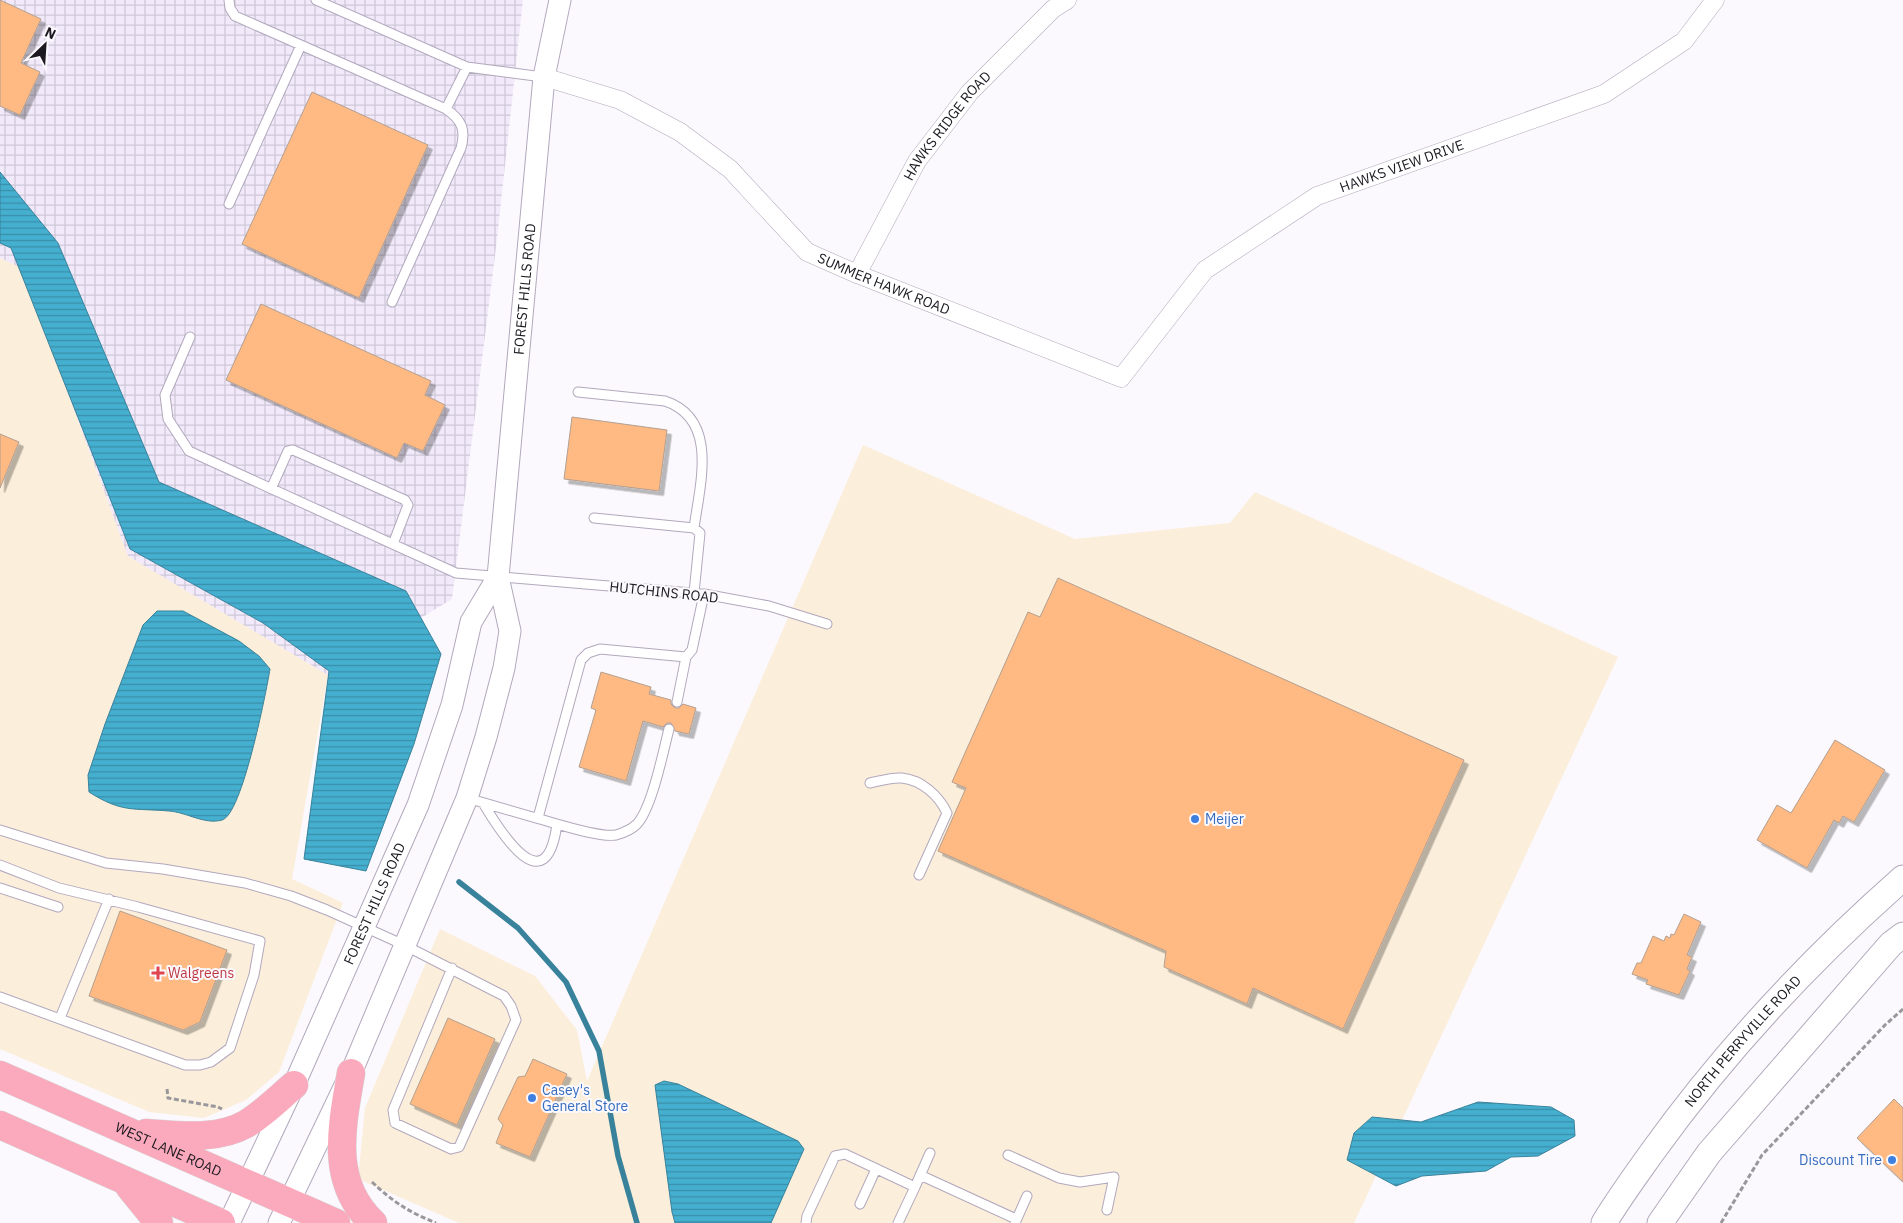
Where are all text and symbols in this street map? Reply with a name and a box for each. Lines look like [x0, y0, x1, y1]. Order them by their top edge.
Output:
north arrow [20, 20, 70, 70]
text: N [42, 23, 59, 44]
street label: HAWKS RIDGE ROAD [899, 67, 995, 184]
street label: HAWKS VIEW DRIVE [1337, 136, 1466, 196]
street label: FOREST HILLS ROAD [509, 223, 539, 356]
street label: SUMMER HAWK ROAD [815, 249, 953, 319]
street label: HUTCHINS ROAD [609, 577, 719, 607]
place label: Meijer [1205, 810, 1244, 828]
marker: Meijer [1189, 813, 1201, 825]
street label: FOREST HILLS ROAD [339, 840, 409, 967]
place label: Walgreens [168, 964, 234, 982]
marker: Walgreens [152, 967, 164, 979]
street label: NORTH PERRYVILLE ROAD [1680, 972, 1805, 1111]
place label: Casey's General Store [542, 1081, 629, 1115]
marker: Casey's General Store [526, 1092, 538, 1104]
street label: WEST LANE ROAD [112, 1118, 224, 1180]
place label: Discount Tire [1799, 1151, 1882, 1169]
marker: Discount Tire [1886, 1154, 1898, 1166]

